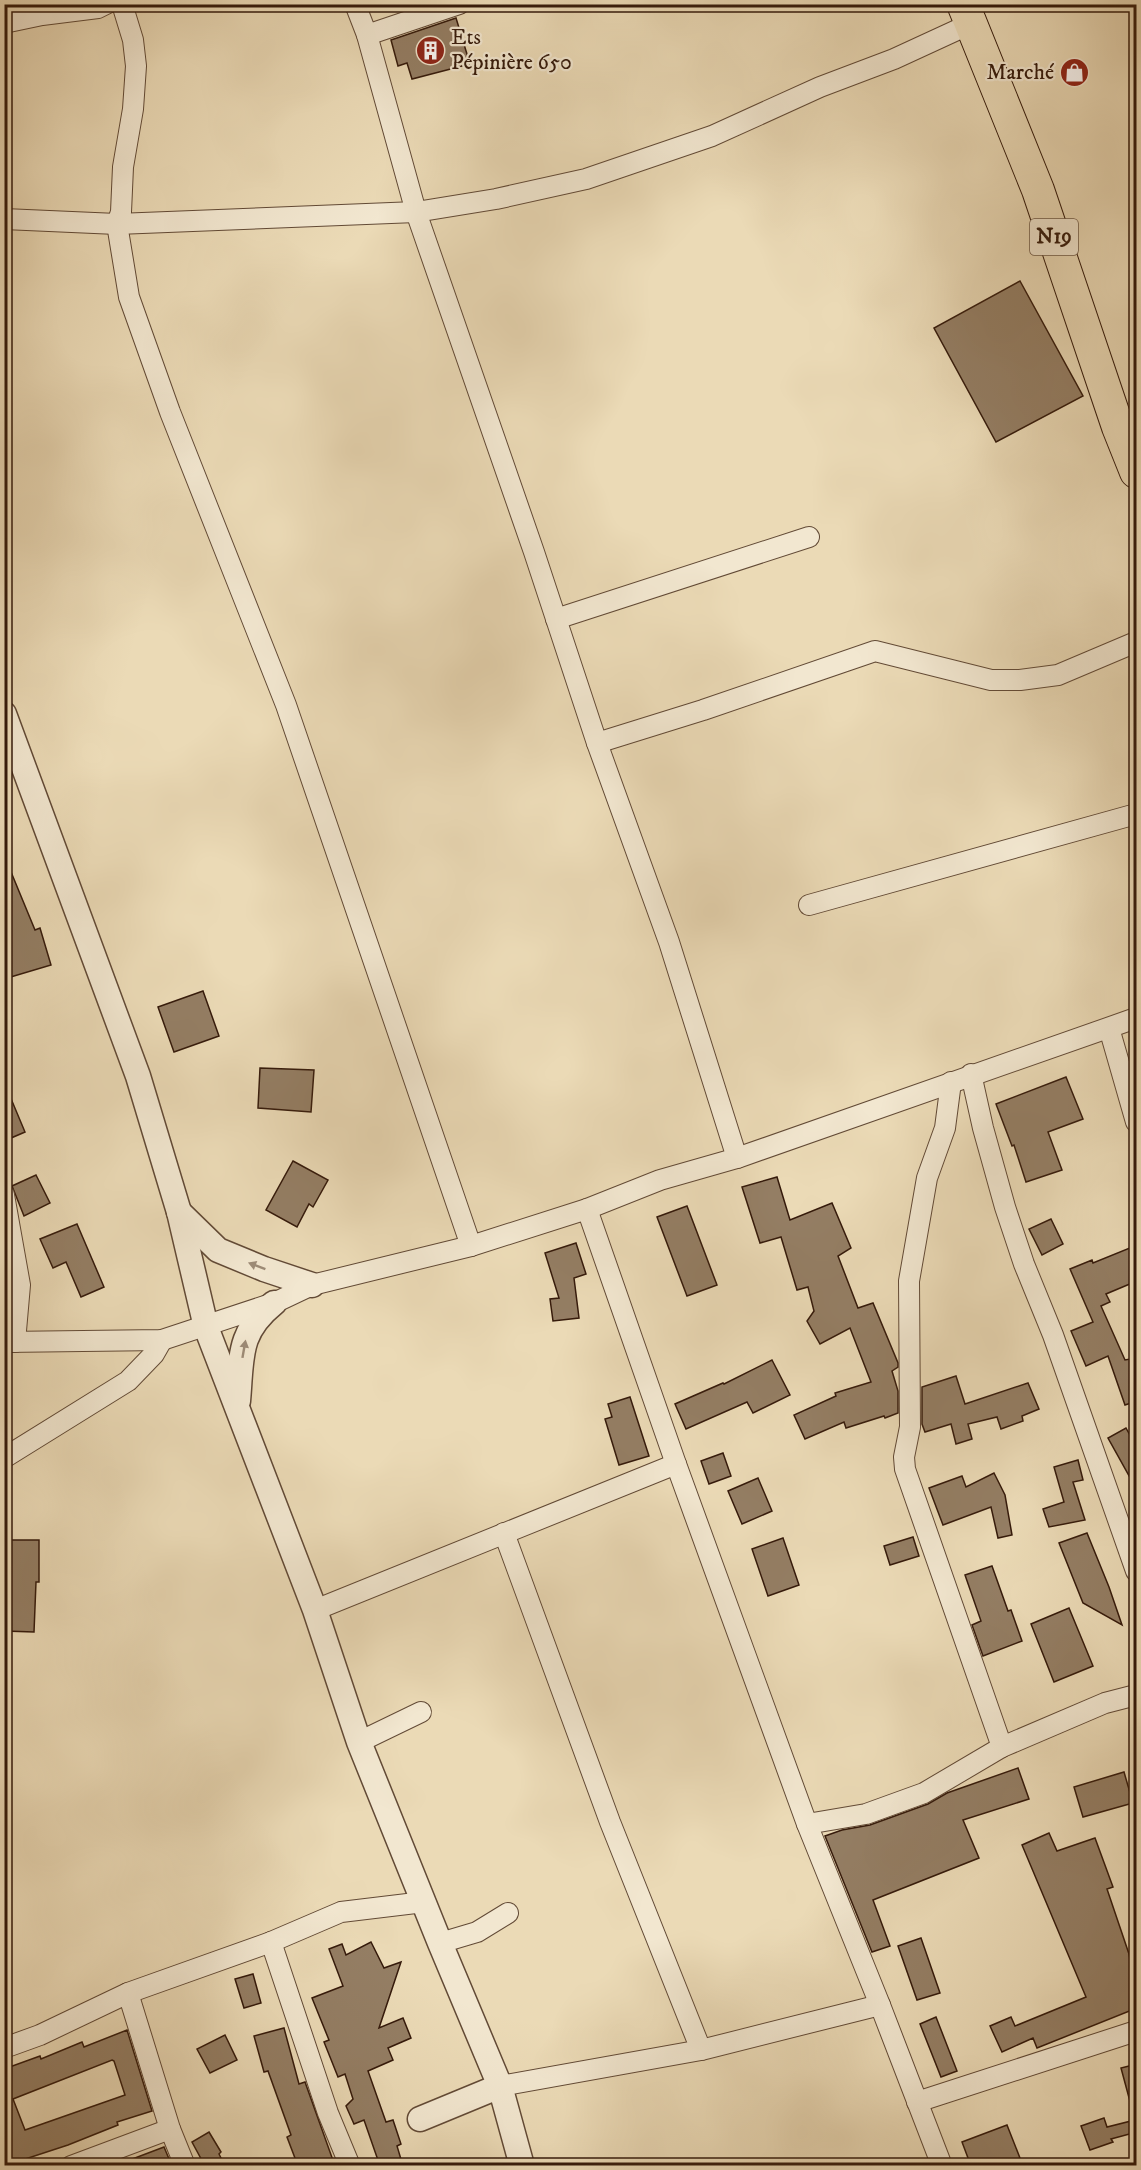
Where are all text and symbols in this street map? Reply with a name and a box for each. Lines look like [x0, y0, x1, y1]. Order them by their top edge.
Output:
place label: Ets Pépinière 650 [451, 24, 572, 76]
building icon: Ets Pépinière 650 [414, 34, 446, 66]
shop icon: Marché [1059, 56, 1091, 88]
place label: Marché [986, 59, 1054, 86]
road number: N19 [1030, 219, 1078, 255]
one-way arrow [247, 1261, 265, 1271]
one-way arrow [240, 1339, 249, 1358]

